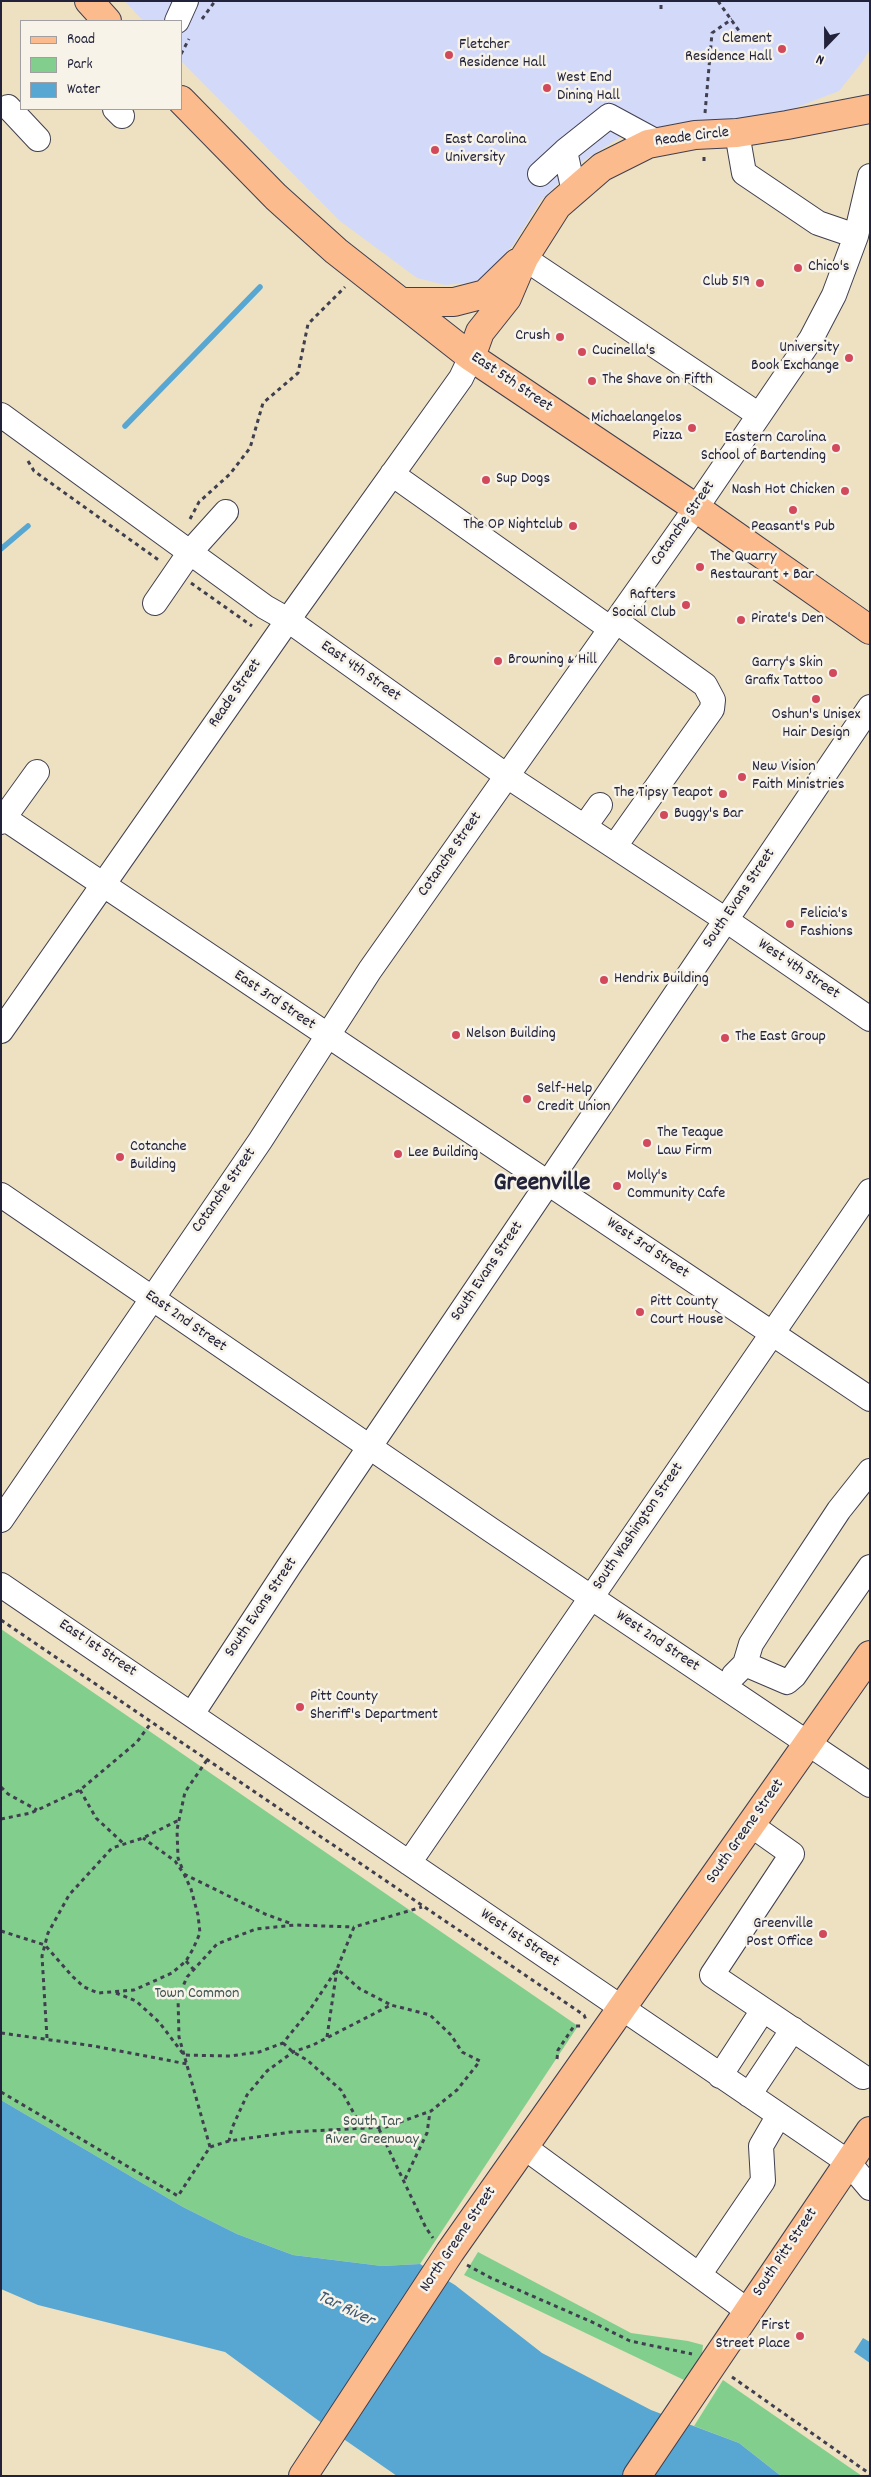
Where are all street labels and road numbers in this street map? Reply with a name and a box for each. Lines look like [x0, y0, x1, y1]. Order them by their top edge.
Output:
street label: Reade Circle [654, 124, 730, 152]
street label: East 5th Street [467, 349, 555, 417]
street label: Cotanche Street [648, 478, 720, 570]
street label: East 4th Street [316, 637, 404, 707]
street label: Reade Street [205, 656, 267, 732]
street label: Cotanche Street [415, 809, 487, 901]
street label: South Evans Street [700, 846, 780, 952]
street label: West 4th Street [753, 935, 843, 1005]
street label: East 3rd Street [230, 967, 318, 1035]
street label: Cotanche Street [189, 1145, 261, 1237]
street label: West 3rd Street [602, 1214, 692, 1284]
street label: South Evans Street [448, 1219, 528, 1325]
street label: East 2nd Street [140, 1287, 230, 1357]
street label: South Washington Street [589, 1460, 689, 1594]
street label: South Evans Street [222, 1555, 302, 1661]
street label: West 2nd Street [611, 1607, 703, 1677]
street label: East 1st Street [54, 1616, 140, 1682]
street label: South Greene Street [703, 1776, 789, 1888]
street label: West 1st Street [476, 1906, 562, 1972]
street label: North Greene Street [417, 2184, 501, 2296]
street label: South Pitt Street [749, 2205, 823, 2301]

